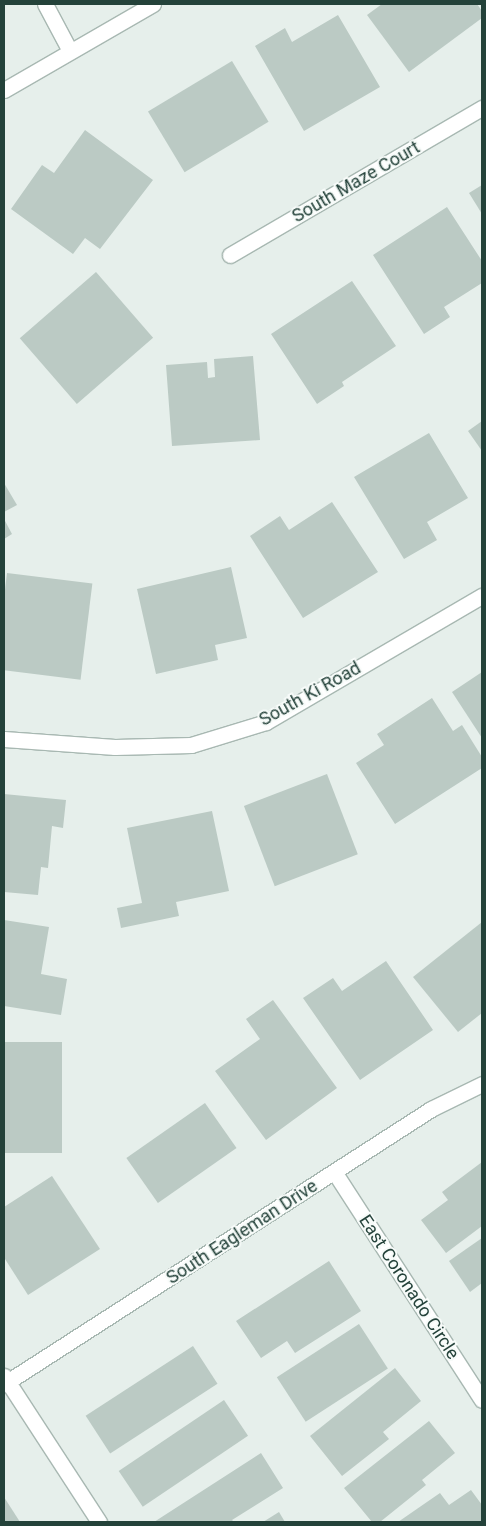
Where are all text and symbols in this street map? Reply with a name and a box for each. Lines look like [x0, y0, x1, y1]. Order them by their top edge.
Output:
street label: South Maze Court [288, 137, 424, 227]
street label: South Ki Road [256, 657, 364, 731]
street label: South Eagleman Drive [162, 1175, 322, 1289]
street label: East Coronado Circle [354, 1211, 464, 1363]

